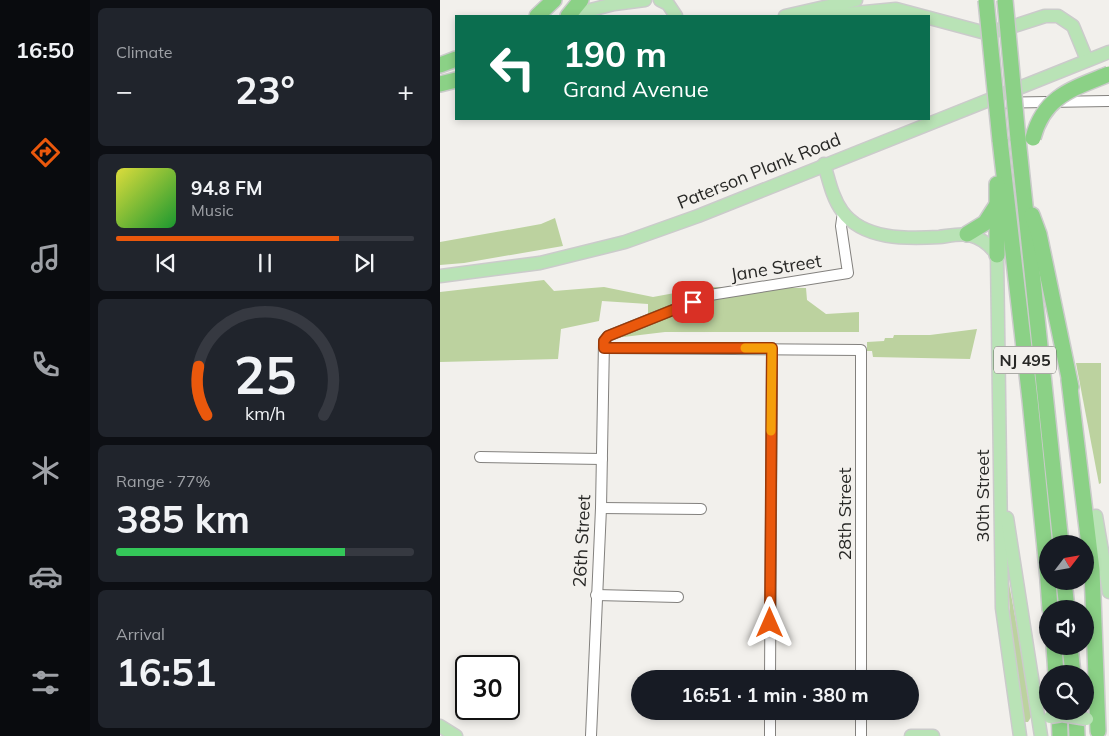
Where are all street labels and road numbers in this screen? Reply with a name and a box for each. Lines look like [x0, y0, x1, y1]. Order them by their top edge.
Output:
street label: Paterson Plank Road [674, 127, 844, 214]
street label: Jane Street [729, 249, 823, 286]
road number: NJ 495 [994, 346, 1056, 374]
street label: 30th Street [971, 450, 994, 542]
street label: 28th Street [833, 468, 856, 560]
street label: 26th Street [568, 494, 595, 588]

